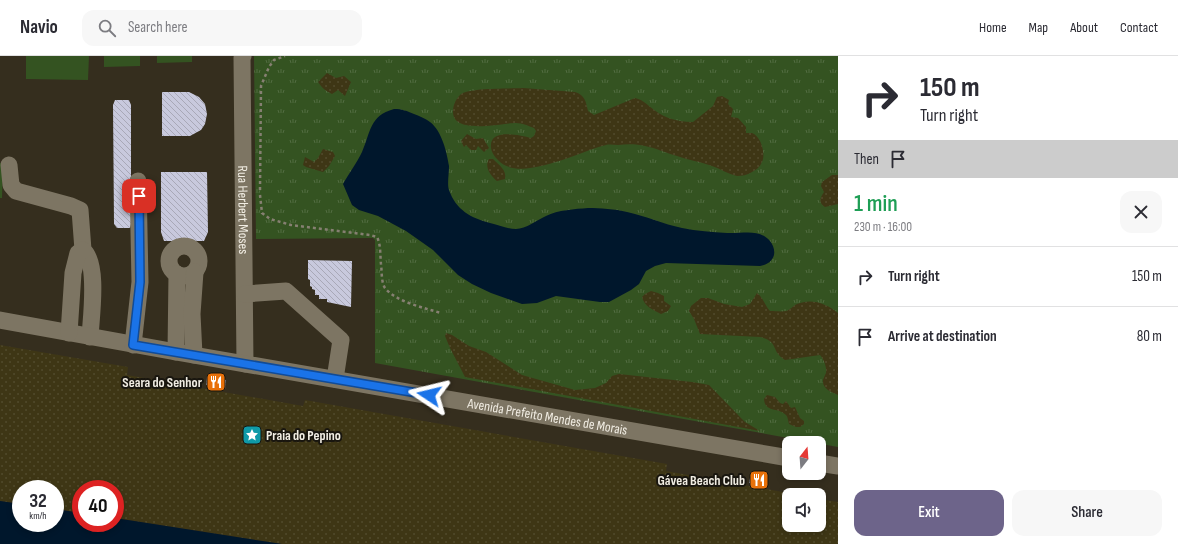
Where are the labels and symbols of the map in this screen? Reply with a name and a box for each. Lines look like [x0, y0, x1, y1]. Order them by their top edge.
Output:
street label: Rua Herbert Moses [234, 165, 252, 254]
pin [122, 179, 156, 213]
restaurant icon: Seara do Senhor [205, 371, 227, 393]
place label: Seara do Senhor [122, 374, 203, 391]
position arrow [408, 374, 450, 416]
street label: Avenida Prefeito Mendes de Morais [465, 394, 629, 439]
place icon: Praia do Pepino [241, 424, 263, 446]
place label: Praia do Pepino [266, 427, 341, 444]
north arrow [782, 436, 826, 480]
restaurant icon: Gávea Beach Club [748, 469, 770, 491]
place label: Gávea Beach Club [658, 472, 745, 489]
speed limit sign: 40 [72, 480, 124, 532]

